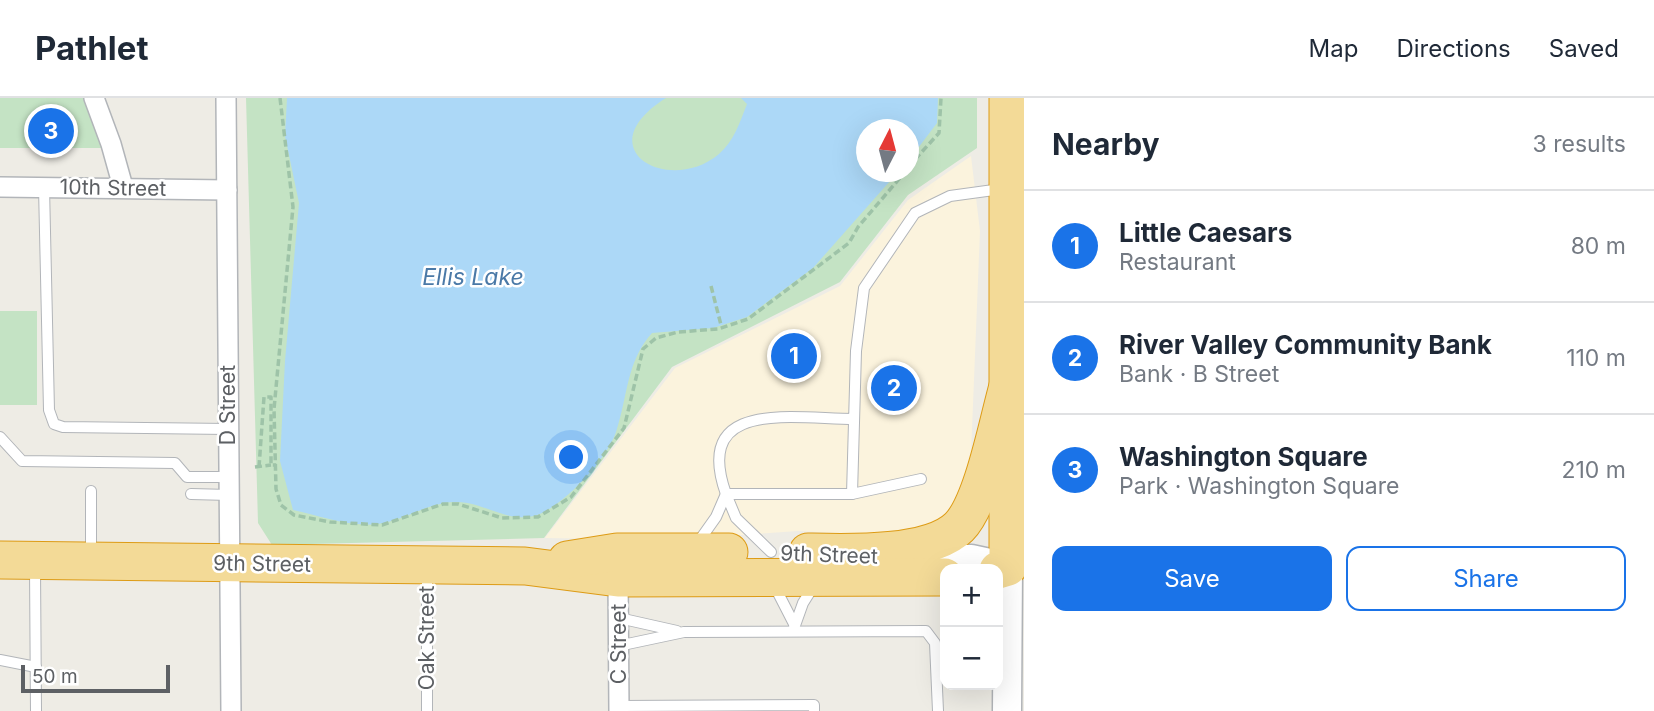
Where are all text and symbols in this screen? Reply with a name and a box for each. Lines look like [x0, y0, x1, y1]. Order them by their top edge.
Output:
text: Pathlet [35, 28, 149, 68]
text: Map [1309, 34, 1358, 63]
text: Directions [1396, 34, 1511, 63]
text: Saved [1549, 34, 1619, 63]
pin: 3 [28, 105, 74, 157]
north arrow [856, 119, 919, 182]
text: Nearby [1052, 126, 1160, 162]
text: 3 results [1533, 130, 1626, 158]
street label: 10th Street [60, 174, 167, 201]
text: Little Caesars [1119, 217, 1292, 248]
text: 1 [1070, 232, 1080, 260]
text: 80 m [1571, 232, 1626, 260]
text: Restaurant [1119, 248, 1236, 276]
water label: Ellis Lake [422, 263, 524, 291]
text: River Valley Community Bank [1119, 329, 1492, 360]
pin: 1 [771, 330, 817, 382]
text: 2 [1068, 344, 1082, 372]
text: 110 m [1566, 344, 1626, 372]
text: Bank · B Street [1119, 360, 1279, 388]
pin: 2 [871, 362, 917, 414]
street label: D Street [215, 365, 240, 445]
your location [554, 440, 588, 474]
text: Washington Square [1119, 441, 1368, 472]
text: 3 [1068, 456, 1082, 484]
text: 210 m [1561, 456, 1626, 484]
text: Park · Washington Square [1119, 472, 1399, 500]
street label: 9th Street [780, 540, 878, 569]
button: Save [1052, 546, 1332, 611]
button: Share [1346, 546, 1626, 611]
street label: 9th Street [213, 550, 311, 577]
map controls [940, 564, 1003, 690]
button: + [940, 564, 1003, 627]
street label: Oak Street [414, 586, 439, 690]
street label: C Street [606, 604, 631, 684]
button: − [940, 627, 1003, 690]
scale bar [21, 662, 170, 694]
text: 50 m [32, 665, 78, 688]

